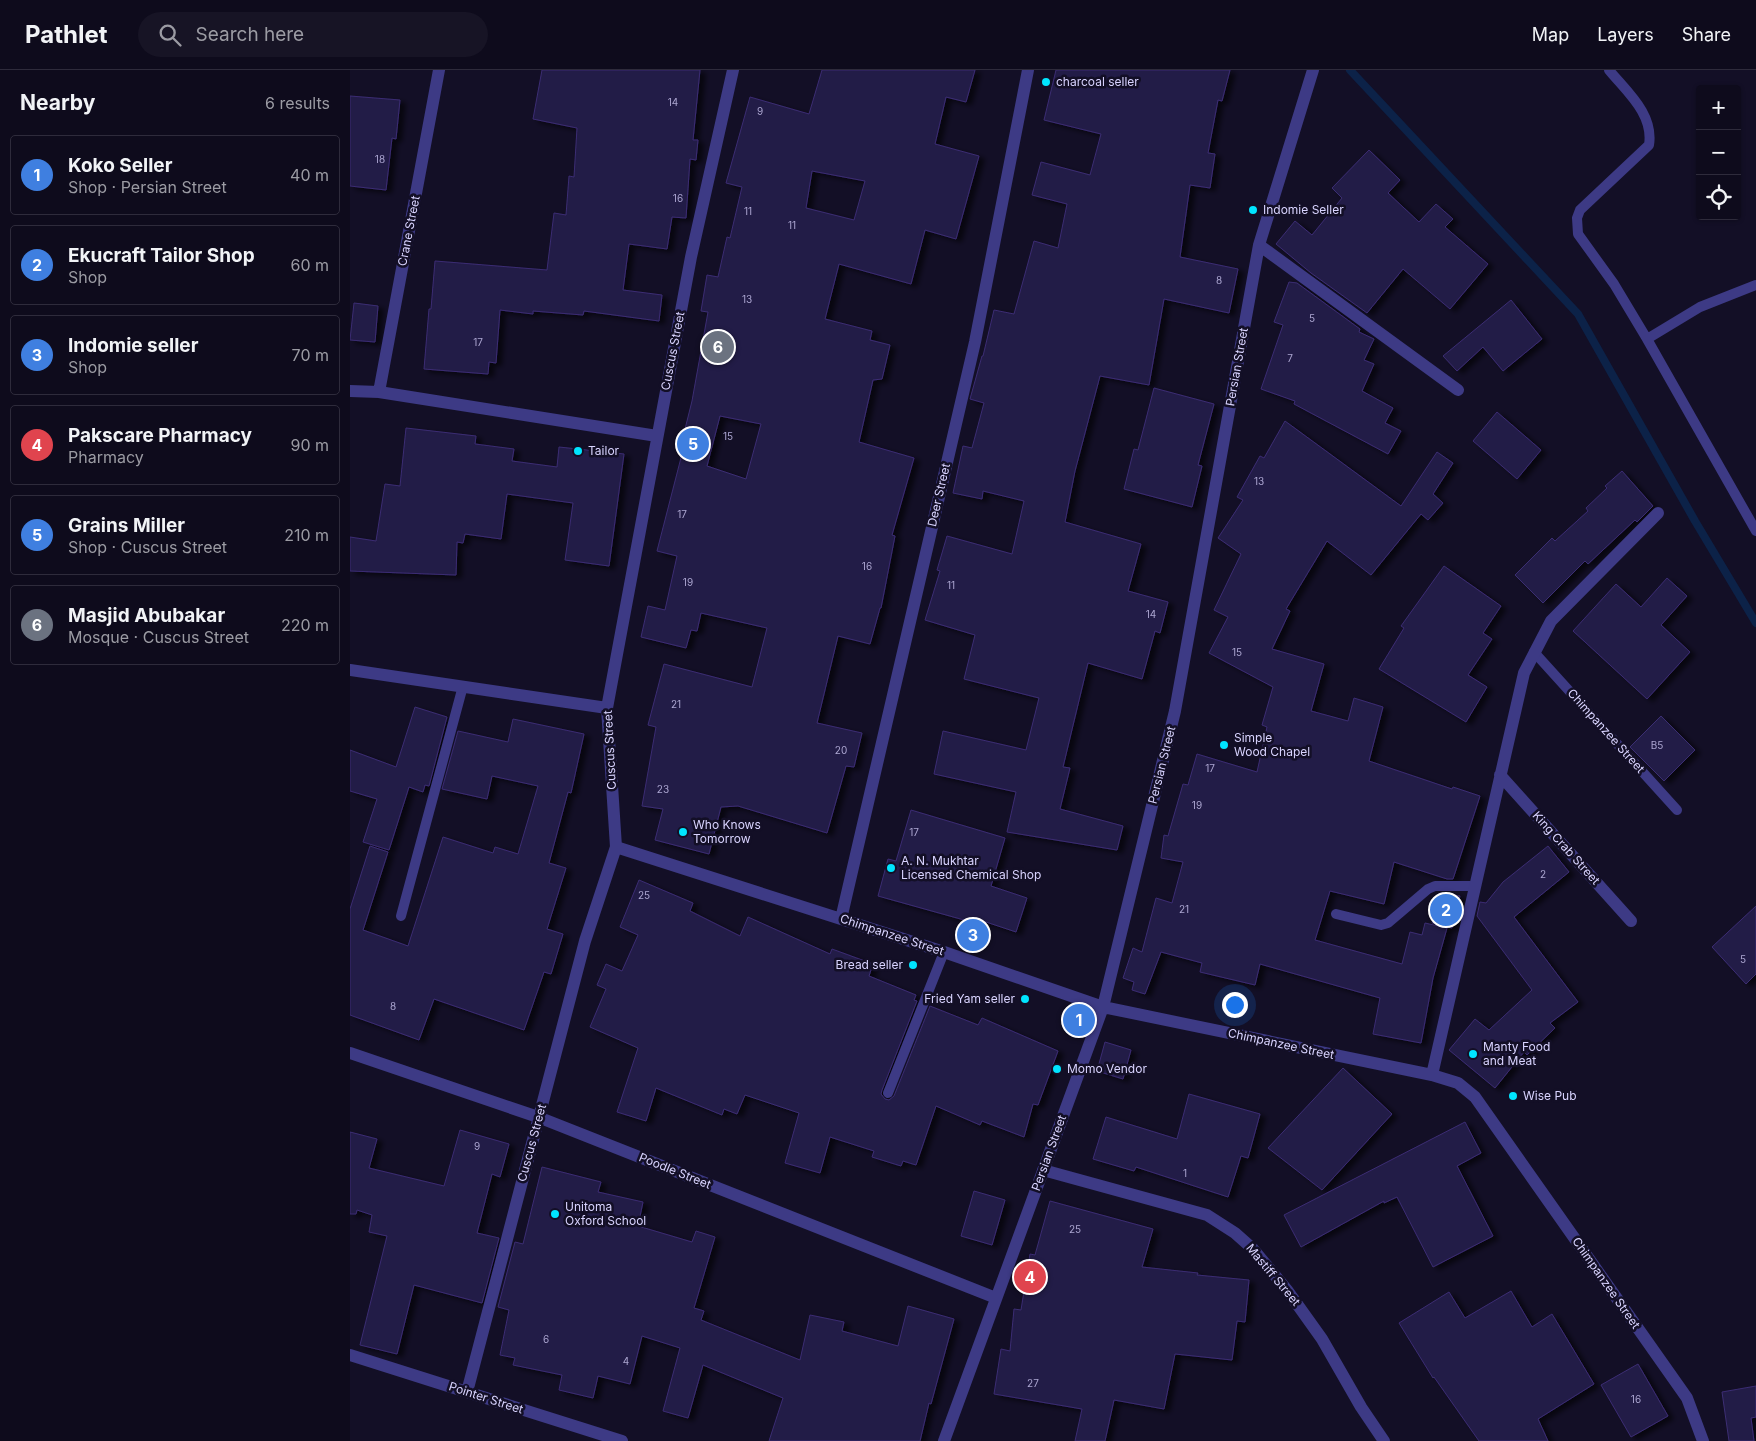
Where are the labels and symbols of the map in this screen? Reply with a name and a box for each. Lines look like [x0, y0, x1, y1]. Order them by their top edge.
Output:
place label: charcoal seller [1056, 74, 1139, 89]
marker: charcoal seller [1040, 76, 1052, 88]
house number: 14 [668, 96, 678, 108]
house number: 9 [757, 105, 763, 117]
house number: 18 [375, 153, 385, 165]
house number: 16 [673, 192, 683, 204]
street label: Crane Street [394, 194, 423, 267]
place label: Indomie Seller [1263, 202, 1344, 217]
marker: Indomie Seller [1247, 204, 1259, 216]
house number: 11 [744, 205, 752, 217]
house number: 11 [788, 219, 796, 231]
house number: 8 [1216, 274, 1222, 286]
house number: 13 [742, 293, 752, 305]
street label: Cuscus Street [658, 310, 687, 391]
house number: 5 [1309, 312, 1315, 324]
street label: Persian Street [1222, 326, 1251, 407]
pin: 6 [702, 328, 734, 366]
house number: 17 [473, 336, 483, 348]
house number: 7 [1287, 352, 1293, 364]
pin: 5 [677, 425, 709, 463]
house number: 15 [723, 430, 733, 442]
place label: Tailor [588, 443, 620, 458]
marker: Tailor [572, 445, 584, 457]
street label: Deer Street [924, 462, 953, 528]
house number: 13 [1254, 475, 1264, 487]
house number: 17 [677, 508, 687, 520]
house number: 16 [862, 560, 872, 572]
house number: 19 [683, 576, 693, 588]
house number: 11 [947, 579, 955, 591]
house number: 14 [1146, 608, 1156, 620]
house number: 15 [1232, 646, 1242, 658]
street label: Chimpanzee Street [1565, 685, 1648, 776]
house number: 21 [671, 698, 681, 710]
street label: Cuscus Street [600, 710, 619, 790]
street label: Persian Street [1145, 724, 1178, 805]
place label: Simple Wood Chapel [1234, 730, 1310, 759]
marker: Simple Wood Chapel [1218, 739, 1230, 751]
house number: B5 [1651, 739, 1663, 751]
house number: 20 [835, 744, 847, 756]
house number: 17 [1205, 762, 1215, 774]
house number: 23 [657, 783, 669, 795]
house number: 19 [1192, 799, 1202, 811]
street label: King Crab Street [1529, 808, 1603, 888]
place label: Who Knows Tomorrow [693, 817, 761, 846]
marker: Who Knows Tomorrow [677, 826, 689, 838]
house number: 17 [909, 826, 919, 838]
place label: A. N. Mukhtar Licensed Chemical Shop [901, 853, 1041, 882]
marker: A. N. Mukhtar Licensed Chemical Shop [885, 862, 897, 874]
house number: 2 [1540, 868, 1546, 880]
house number: 25 [638, 889, 650, 901]
pin: 2 [1430, 891, 1462, 929]
house number: 21 [1179, 903, 1189, 915]
street label: Chimpanzee Street [838, 911, 946, 958]
pin: 3 [957, 916, 989, 954]
house number: 5 [1740, 953, 1746, 965]
place label: Bread seller [836, 957, 903, 972]
marker: Bread seller [907, 959, 919, 971]
place label: Fried Yam seller [924, 991, 1015, 1006]
your location [1222, 992, 1248, 1018]
marker: Fried Yam seller [1019, 993, 1031, 1005]
house number: 8 [390, 1000, 396, 1012]
pin: 1 [1063, 1001, 1095, 1039]
street label: Chimpanzee Street [1227, 1025, 1336, 1062]
place label: Manty Food and Meat [1483, 1039, 1550, 1068]
marker: Manty Food and Meat [1467, 1048, 1479, 1060]
place label: Momo Vendor [1067, 1061, 1147, 1076]
marker: Momo Vendor [1051, 1063, 1063, 1075]
place label: Wise Pub [1523, 1088, 1577, 1103]
marker: Wise Pub [1507, 1090, 1519, 1102]
street label: Cuscus Street [514, 1102, 549, 1183]
street label: Persian Street [1028, 1113, 1069, 1193]
house number: 9 [474, 1140, 480, 1152]
street label: Poodle Street [637, 1149, 714, 1192]
house number: 1 [1183, 1167, 1187, 1179]
place label: Unitoma Oxford School [565, 1199, 646, 1228]
marker: Unitoma Oxford School [549, 1208, 561, 1220]
house number: 25 [1069, 1223, 1081, 1235]
street label: Chimpanzee Street [1569, 1234, 1644, 1331]
street label: Mastiff Street [1243, 1241, 1304, 1309]
pin: 4 [1014, 1258, 1046, 1296]
house number: 6 [543, 1333, 549, 1345]
house number: 4 [623, 1355, 629, 1367]
house number: 27 [1027, 1377, 1039, 1389]
street label: Pointer Street [447, 1378, 525, 1417]
house number: 16 [1631, 1393, 1641, 1405]

